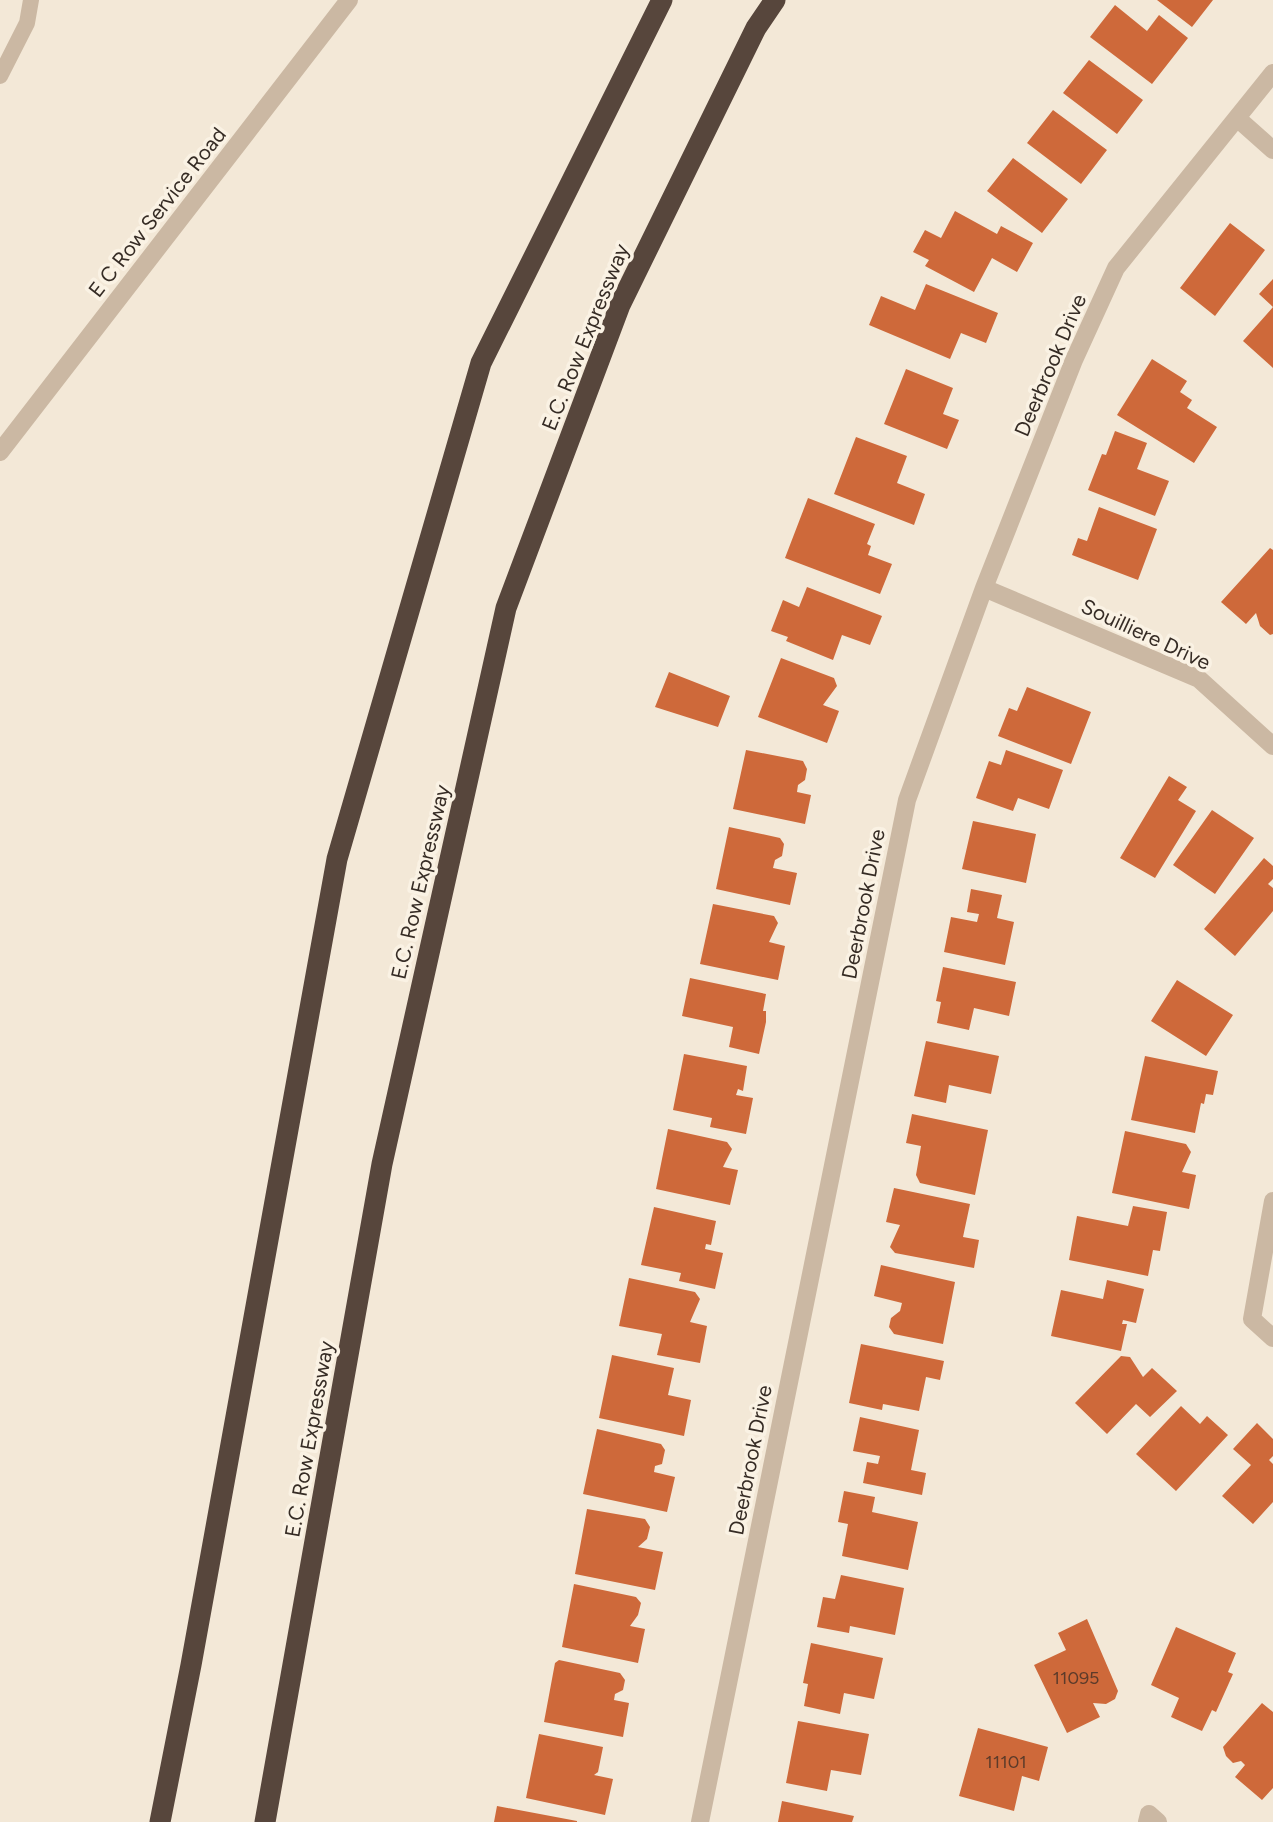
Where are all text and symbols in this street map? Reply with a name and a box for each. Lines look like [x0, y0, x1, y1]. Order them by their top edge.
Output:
street label: E C Row Service Road [83, 122, 231, 302]
street label: E.C. Row Expressway [536, 240, 634, 434]
street label: Deerbrook Drive [1009, 290, 1091, 440]
street label: Souilliere Drive [1077, 593, 1215, 675]
street label: E.C. Row Expressway [385, 782, 455, 982]
street label: Deerbrook Drive [836, 827, 890, 981]
street label: E.C. Row Expressway [279, 1339, 339, 1539]
street label: Deerbrook Drive [723, 1383, 777, 1537]
house number: 11095 [1053, 1667, 1099, 1689]
house number: 11101 [985, 1751, 1027, 1773]

